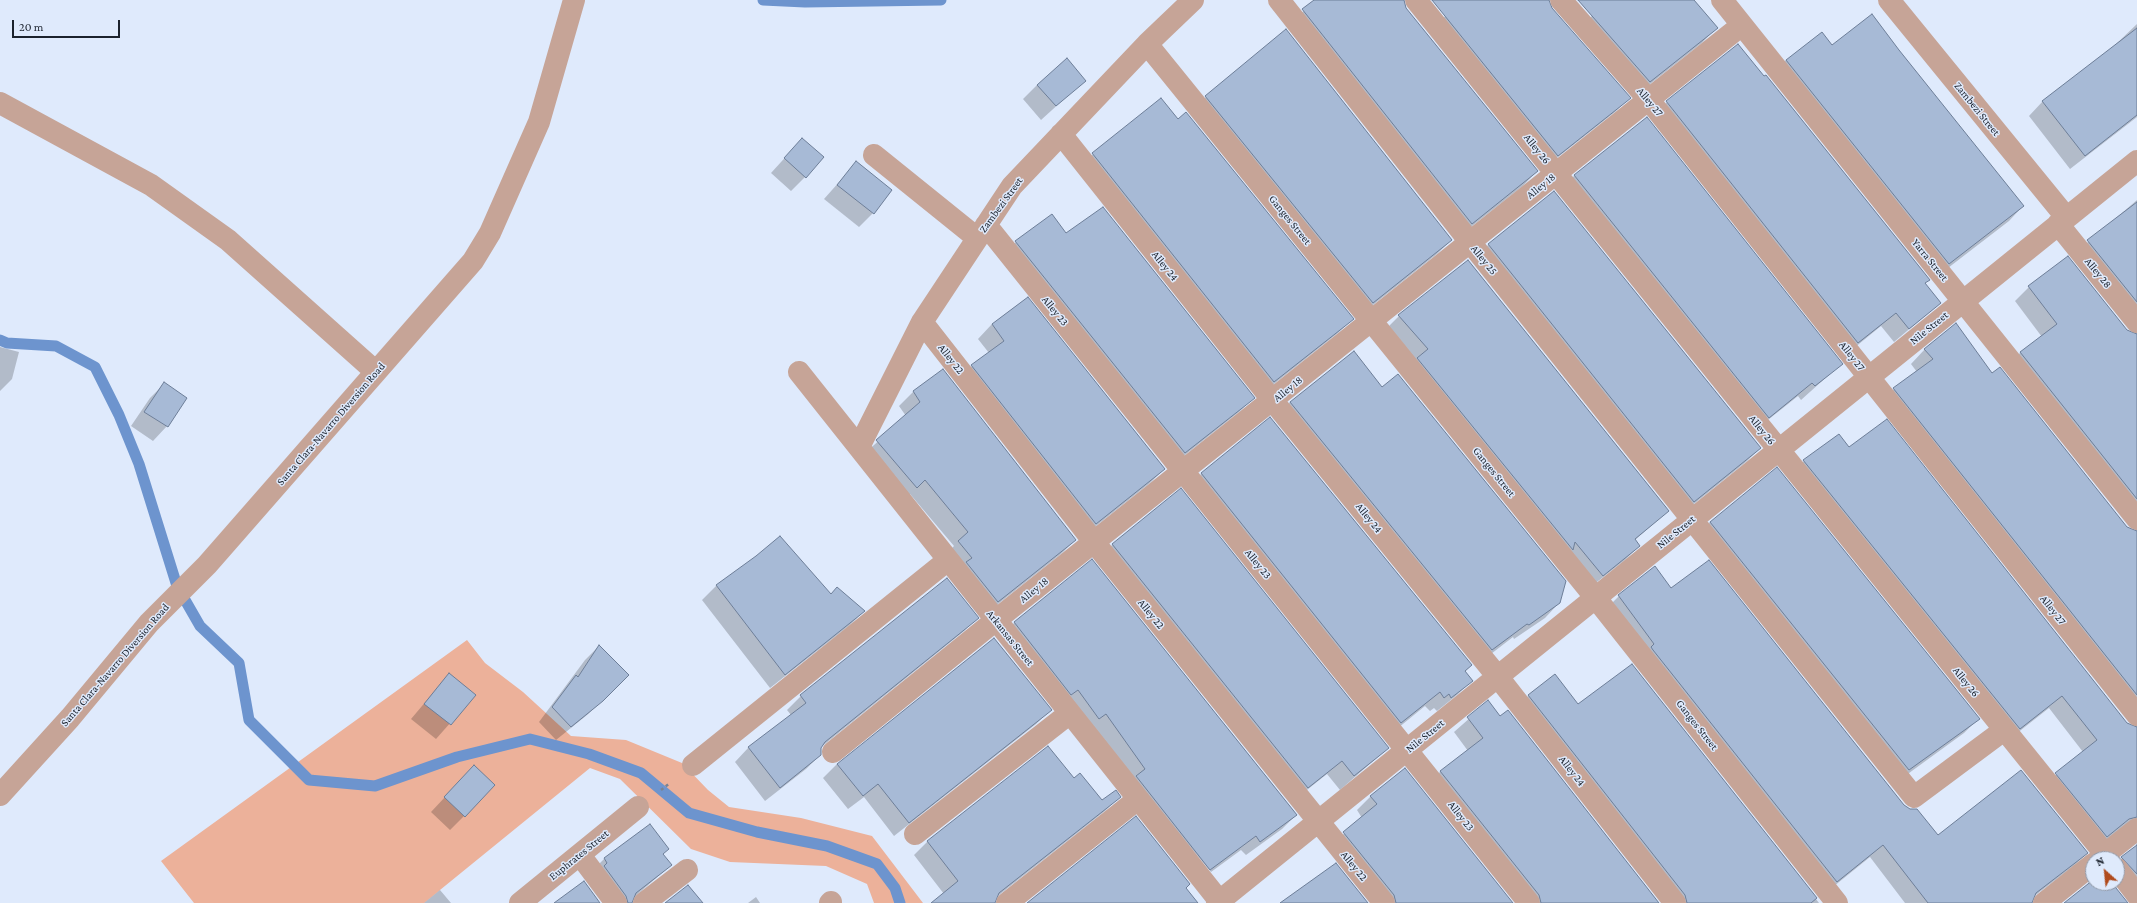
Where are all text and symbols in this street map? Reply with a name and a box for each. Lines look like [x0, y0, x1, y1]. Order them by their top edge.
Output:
scale bar [14, 12, 122, 38]
text: 20 m [19, 20, 43, 34]
street label: Zambezi Street [1951, 79, 2003, 139]
street label: Alley 27 [1634, 85, 1666, 119]
street label: Alley 26 [1521, 131, 1553, 167]
street label: Alley 18 [1524, 170, 1558, 202]
street label: Zambezi Street [976, 175, 1026, 235]
street label: Ganges Street [1266, 192, 1314, 248]
street label: Yarra Street [1909, 236, 1951, 284]
street label: Alley 25 [1468, 242, 1500, 278]
street label: Alley 24 [1149, 248, 1181, 284]
street label: Alley 28 [2082, 255, 2114, 291]
street label: Alley 23 [1039, 293, 1071, 329]
street label: Nile Street [1907, 308, 1951, 348]
street label: Alley 27 [1836, 338, 1868, 374]
street label: Alley 22 [935, 341, 967, 377]
street label: Santa Clara-Navarro Diversion Road [274, 360, 388, 488]
street label: Alley 18 [1271, 373, 1305, 405]
street label: Alley 26 [1746, 412, 1778, 448]
street label: Ganges Street [1470, 444, 1518, 500]
street label: Alley 24 [1353, 500, 1385, 536]
street label: Nile Street [1654, 512, 1698, 552]
street label: Alley 23 [1242, 546, 1274, 582]
street label: Alley 18 [1017, 574, 1051, 606]
street label: Alley 27 [2037, 592, 2069, 628]
street label: Alley 22 [1135, 596, 1167, 632]
street label: Santa Clara-Navarro Diversion Road [58, 601, 172, 729]
street label: Arkansas Street [984, 607, 1036, 669]
street label: Alley 26 [1950, 664, 1982, 700]
street label: Ganges Street [1673, 697, 1721, 753]
street label: Nile Street [1403, 716, 1447, 756]
street label: Alley 24 [1556, 753, 1588, 789]
street label: Alley 23 [1445, 798, 1477, 834]
street label: Euphrates Street [547, 827, 611, 883]
street label: Alley 22 [1338, 848, 1370, 884]
north arrow [2085, 851, 2125, 891]
text: N [2094, 854, 2106, 868]

